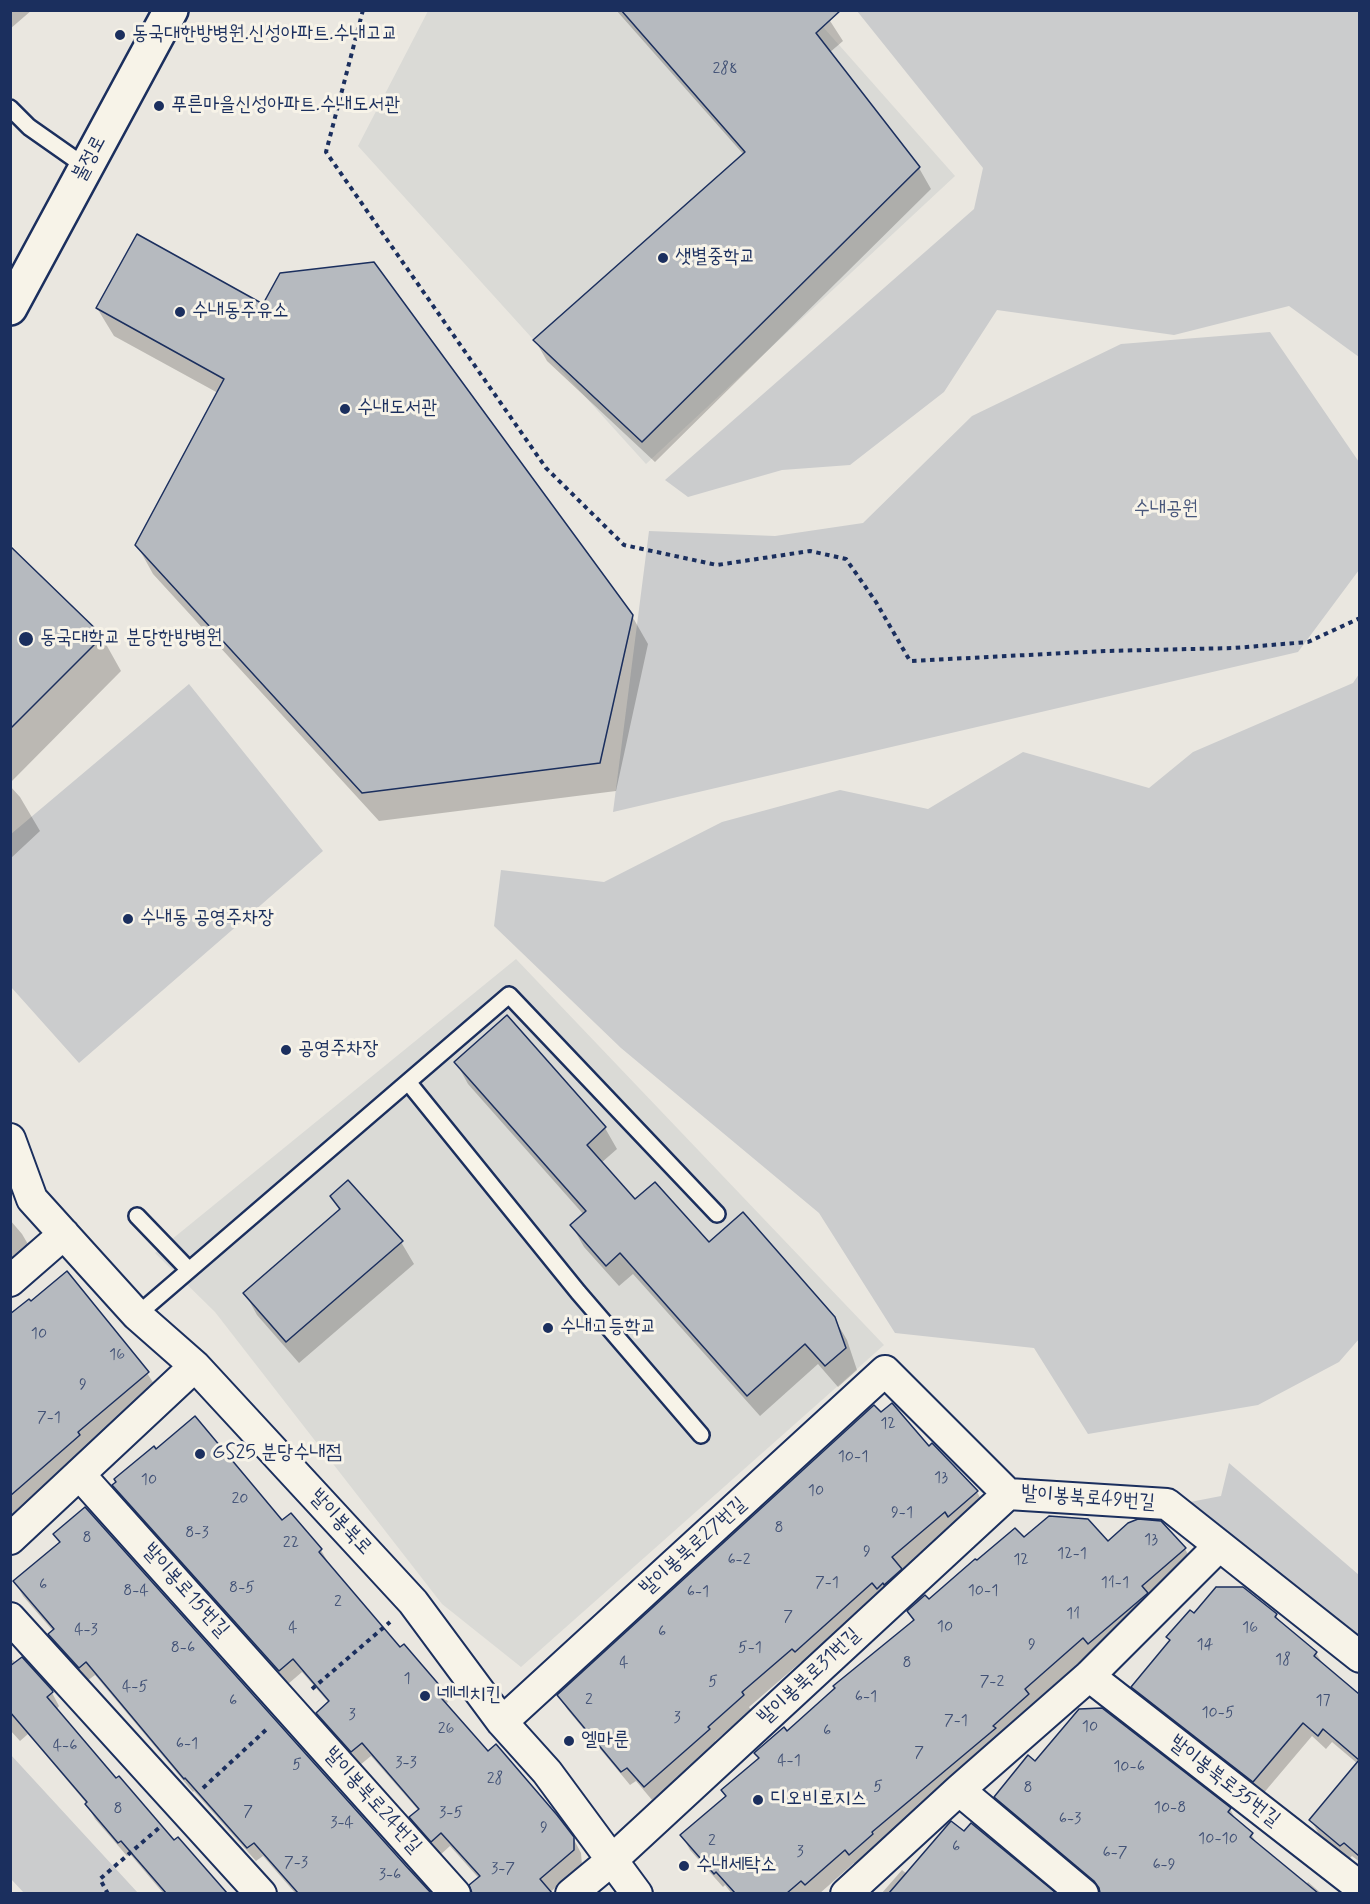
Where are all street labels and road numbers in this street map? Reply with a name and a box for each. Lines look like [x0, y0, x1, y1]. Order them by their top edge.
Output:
street label: 불정로 [68, 132, 112, 186]
street label: 발이봉북로49번길 [1020, 1482, 1156, 1516]
street label: 발이봉북로 [304, 1485, 376, 1561]
street label: 발이봉북로27번길 [636, 1493, 752, 1601]
street label: 발이봉로15번길 [137, 1539, 233, 1643]
street label: 발이봉북로31번길 [754, 1624, 866, 1730]
street label: 발이봉북로35번길 [1164, 1731, 1284, 1833]
street label: 발이봉북로24번길 [318, 1743, 426, 1859]

